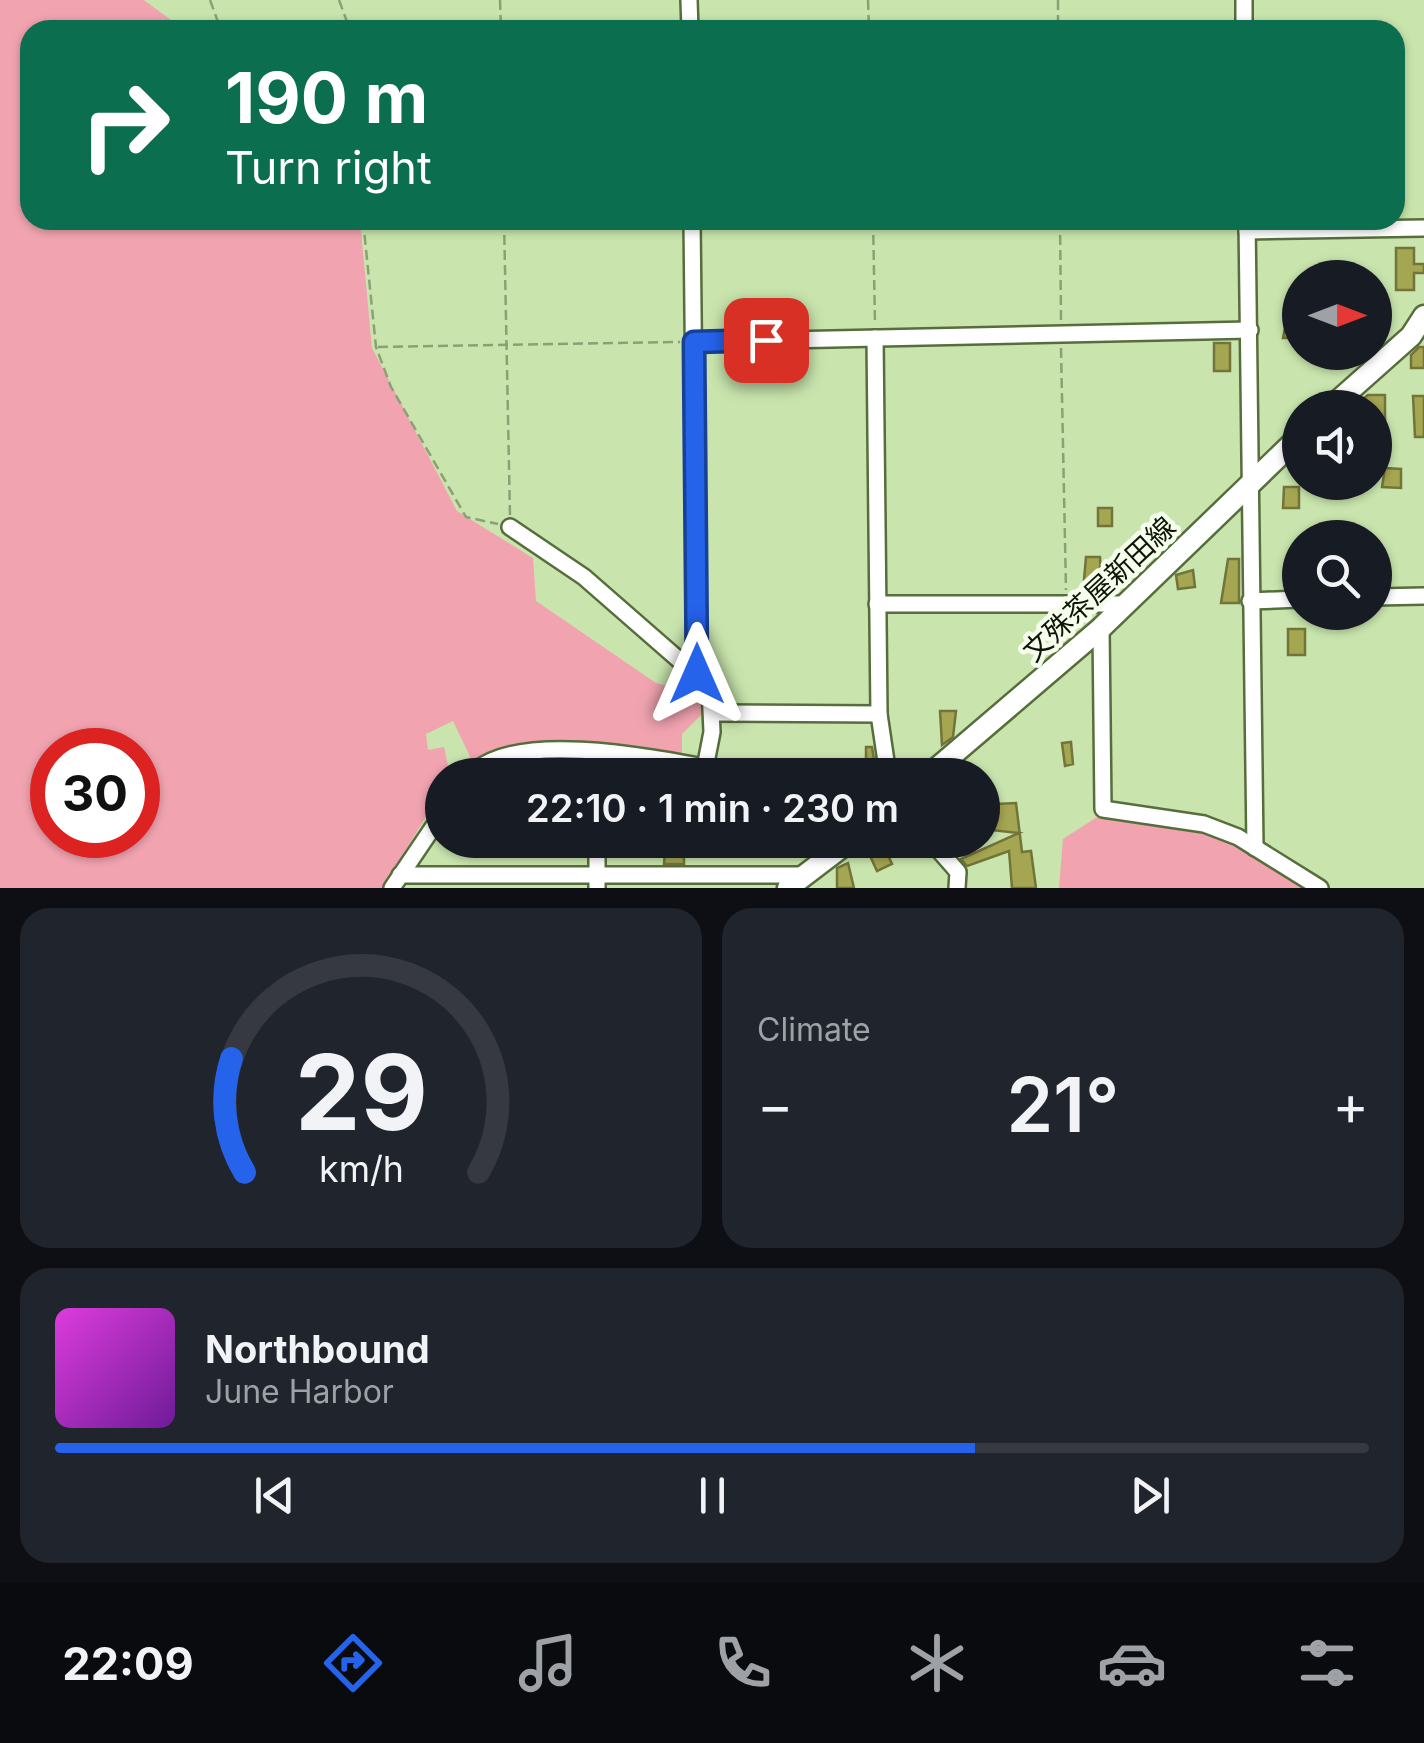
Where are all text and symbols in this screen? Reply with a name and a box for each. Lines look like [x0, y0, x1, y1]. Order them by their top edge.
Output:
text: 190 m [225, 55, 428, 140]
icon: right [60, 60, 190, 190]
text: Turn right [225, 140, 432, 195]
north arrow [1282, 260, 1392, 370]
map controls [1282, 260, 1392, 630]
pin [724, 298, 809, 383]
icon: arrive [739, 313, 794, 368]
button: sound [1282, 390, 1392, 500]
street label: 文殊茶屋新田線 [1016, 510, 1182, 668]
button: search [1282, 520, 1392, 630]
position arrow [645, 622, 749, 726]
speed limit sign: 30 [30, 728, 160, 858]
text: 22:10 · 1 min · 230 m [526, 785, 899, 831]
text: Climate [757, 1010, 871, 1049]
text: 29 [294, 1029, 428, 1155]
text: 21° [1007, 1059, 1119, 1150]
text: − [757, 1072, 793, 1138]
text: + [1333, 1072, 1369, 1138]
text: km/h [319, 1147, 403, 1191]
text: Northbound [205, 1326, 430, 1372]
text: June Harbor [205, 1372, 394, 1411]
icon: previous [247, 1468, 302, 1523]
icon: pause [685, 1468, 740, 1523]
icon: next [1123, 1468, 1178, 1523]
icon: directions [318, 1628, 388, 1698]
icon: music [513, 1628, 583, 1698]
icon: phone [708, 1628, 778, 1698]
icon: climate [902, 1628, 972, 1698]
icon: car [1097, 1628, 1167, 1698]
icon: filters [1292, 1628, 1362, 1698]
text: 22:09 [62, 1636, 194, 1691]

